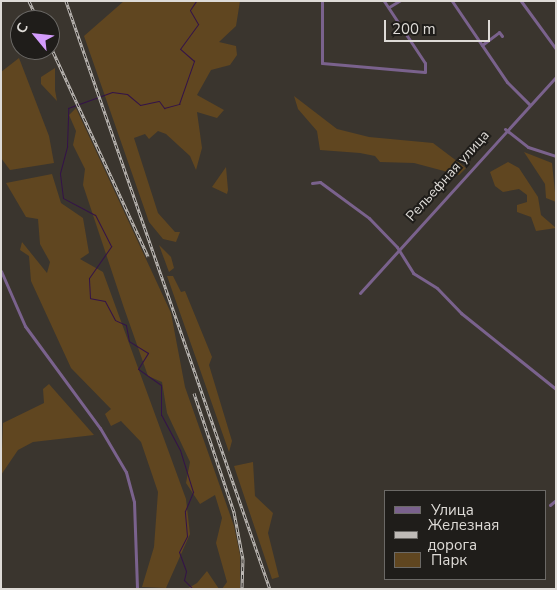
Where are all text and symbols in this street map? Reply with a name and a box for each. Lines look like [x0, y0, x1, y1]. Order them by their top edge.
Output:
north arrow [10, 10, 60, 60]
scale bar [387, 10, 493, 42]
text: 200 m [392, 19, 436, 39]
text: С [12, 20, 33, 37]
street label: Рельефная улица [403, 127, 493, 225]
legend [384, 490, 547, 580]
text: Улица [431, 500, 474, 520]
text: Железная дорога [428, 515, 499, 555]
text: Парк [431, 550, 467, 570]

